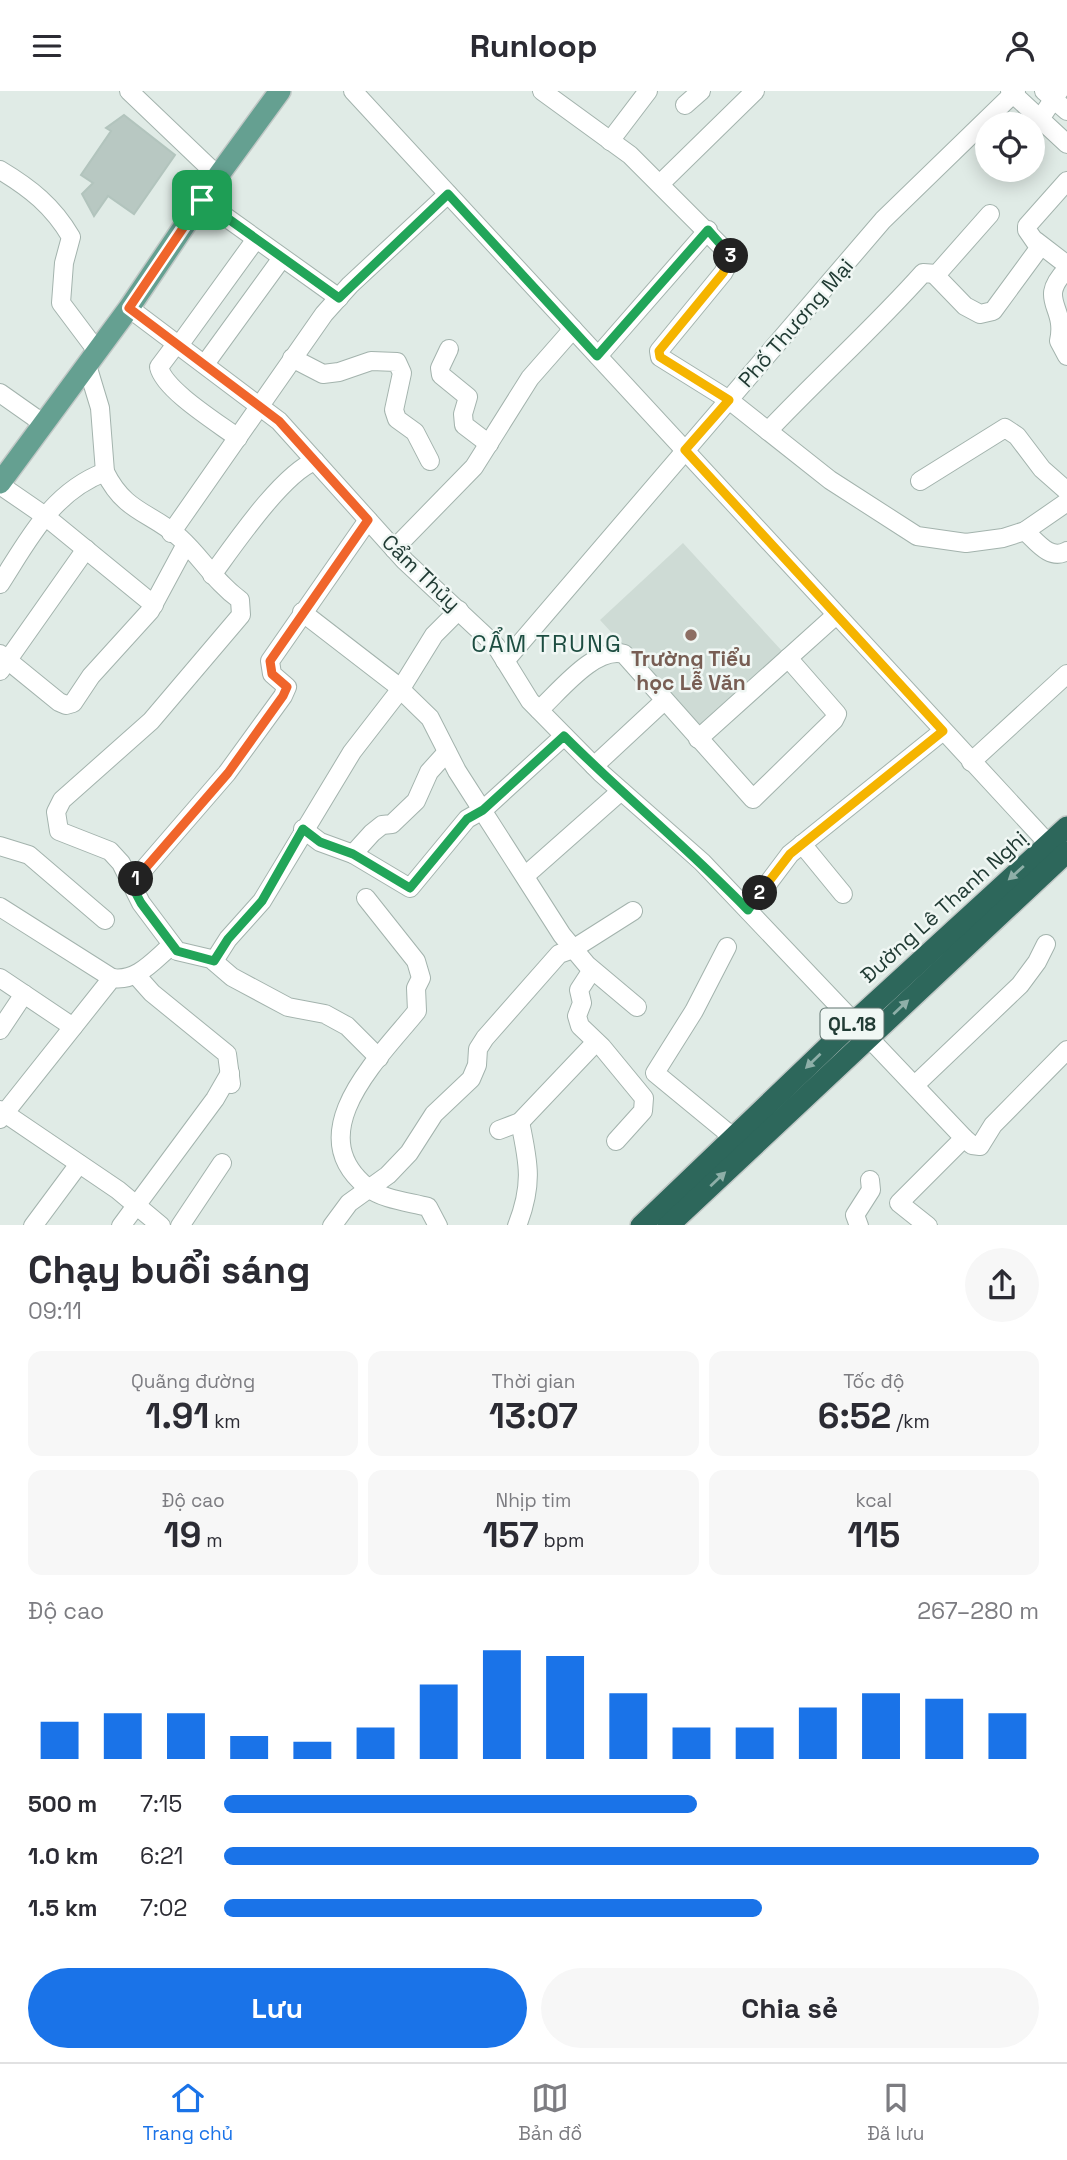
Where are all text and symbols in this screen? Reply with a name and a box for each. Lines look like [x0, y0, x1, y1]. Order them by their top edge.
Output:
text: Runloop [470, 26, 597, 66]
icon: menu [28, 27, 66, 65]
icon: person [1001, 27, 1039, 65]
map controls [975, 112, 1045, 182]
button: locate [975, 112, 1045, 182]
pin [172, 170, 232, 230]
icon: arrive [183, 181, 221, 219]
pin: 3 [714, 239, 748, 273]
text: 3 [725, 243, 736, 268]
street label: Phố Thương Mại [732, 253, 859, 393]
street label: Cẩm Thủy [376, 528, 466, 617]
district label: CẨM TRUNG [471, 626, 623, 659]
marker: Trường Tiểu học Lễ Văn [683, 627, 699, 643]
place label: Trường Tiểu học Lễ Văn [631, 645, 751, 696]
street label: Đường Lê Thanh Nghị [855, 825, 1033, 989]
pin: 1 [118, 861, 154, 897]
one-way arrow [1008, 865, 1025, 881]
text: 1 [131, 866, 140, 891]
pin: 2 [742, 875, 778, 911]
text: 2 [754, 880, 765, 905]
one-way arrow [892, 999, 909, 1015]
road number: QL.18 [820, 1008, 884, 1039]
one-way arrow [805, 1053, 822, 1070]
one-way arrow [709, 1172, 726, 1188]
text: Chạy buổi sáng [28, 1246, 310, 1294]
button: share [965, 1248, 1039, 1322]
text: 09:11 [28, 1296, 82, 1326]
text: Quãng đường [131, 1369, 255, 1394]
text: Thời gian [492, 1369, 575, 1394]
text: Tốc độ [843, 1369, 904, 1394]
text: 1.91 [146, 1394, 209, 1438]
text: 13:07 [489, 1394, 578, 1438]
text: 6:52 [818, 1394, 891, 1438]
text: km [209, 1409, 241, 1434]
text: /km [891, 1409, 930, 1434]
text: Độ cao [162, 1488, 225, 1513]
text: Nhịp tim [496, 1488, 571, 1513]
text: kcal [855, 1488, 892, 1513]
text: 19 [164, 1513, 201, 1557]
text: 157 [483, 1513, 539, 1557]
text: 115 [848, 1513, 900, 1557]
text: m [201, 1528, 223, 1553]
text: bpm [539, 1528, 584, 1553]
text: Độ cao [28, 1596, 104, 1626]
text: 267–280 m [917, 1596, 1039, 1626]
text: 500 m [28, 1789, 97, 1819]
text: 7:15 [140, 1789, 182, 1819]
text: 1.0 km [28, 1841, 98, 1871]
text: 6:21 [140, 1841, 183, 1871]
text: 1.5 km [28, 1893, 98, 1923]
text: 7:02 [140, 1893, 187, 1923]
button: Lưu [28, 1968, 527, 2048]
button: Chia sẻ [541, 1968, 1039, 2048]
tab: Trang chủ [143, 2079, 233, 2146]
tab: Bản đồ [518, 2079, 582, 2146]
tab: Đã lưu [867, 2079, 925, 2146]

